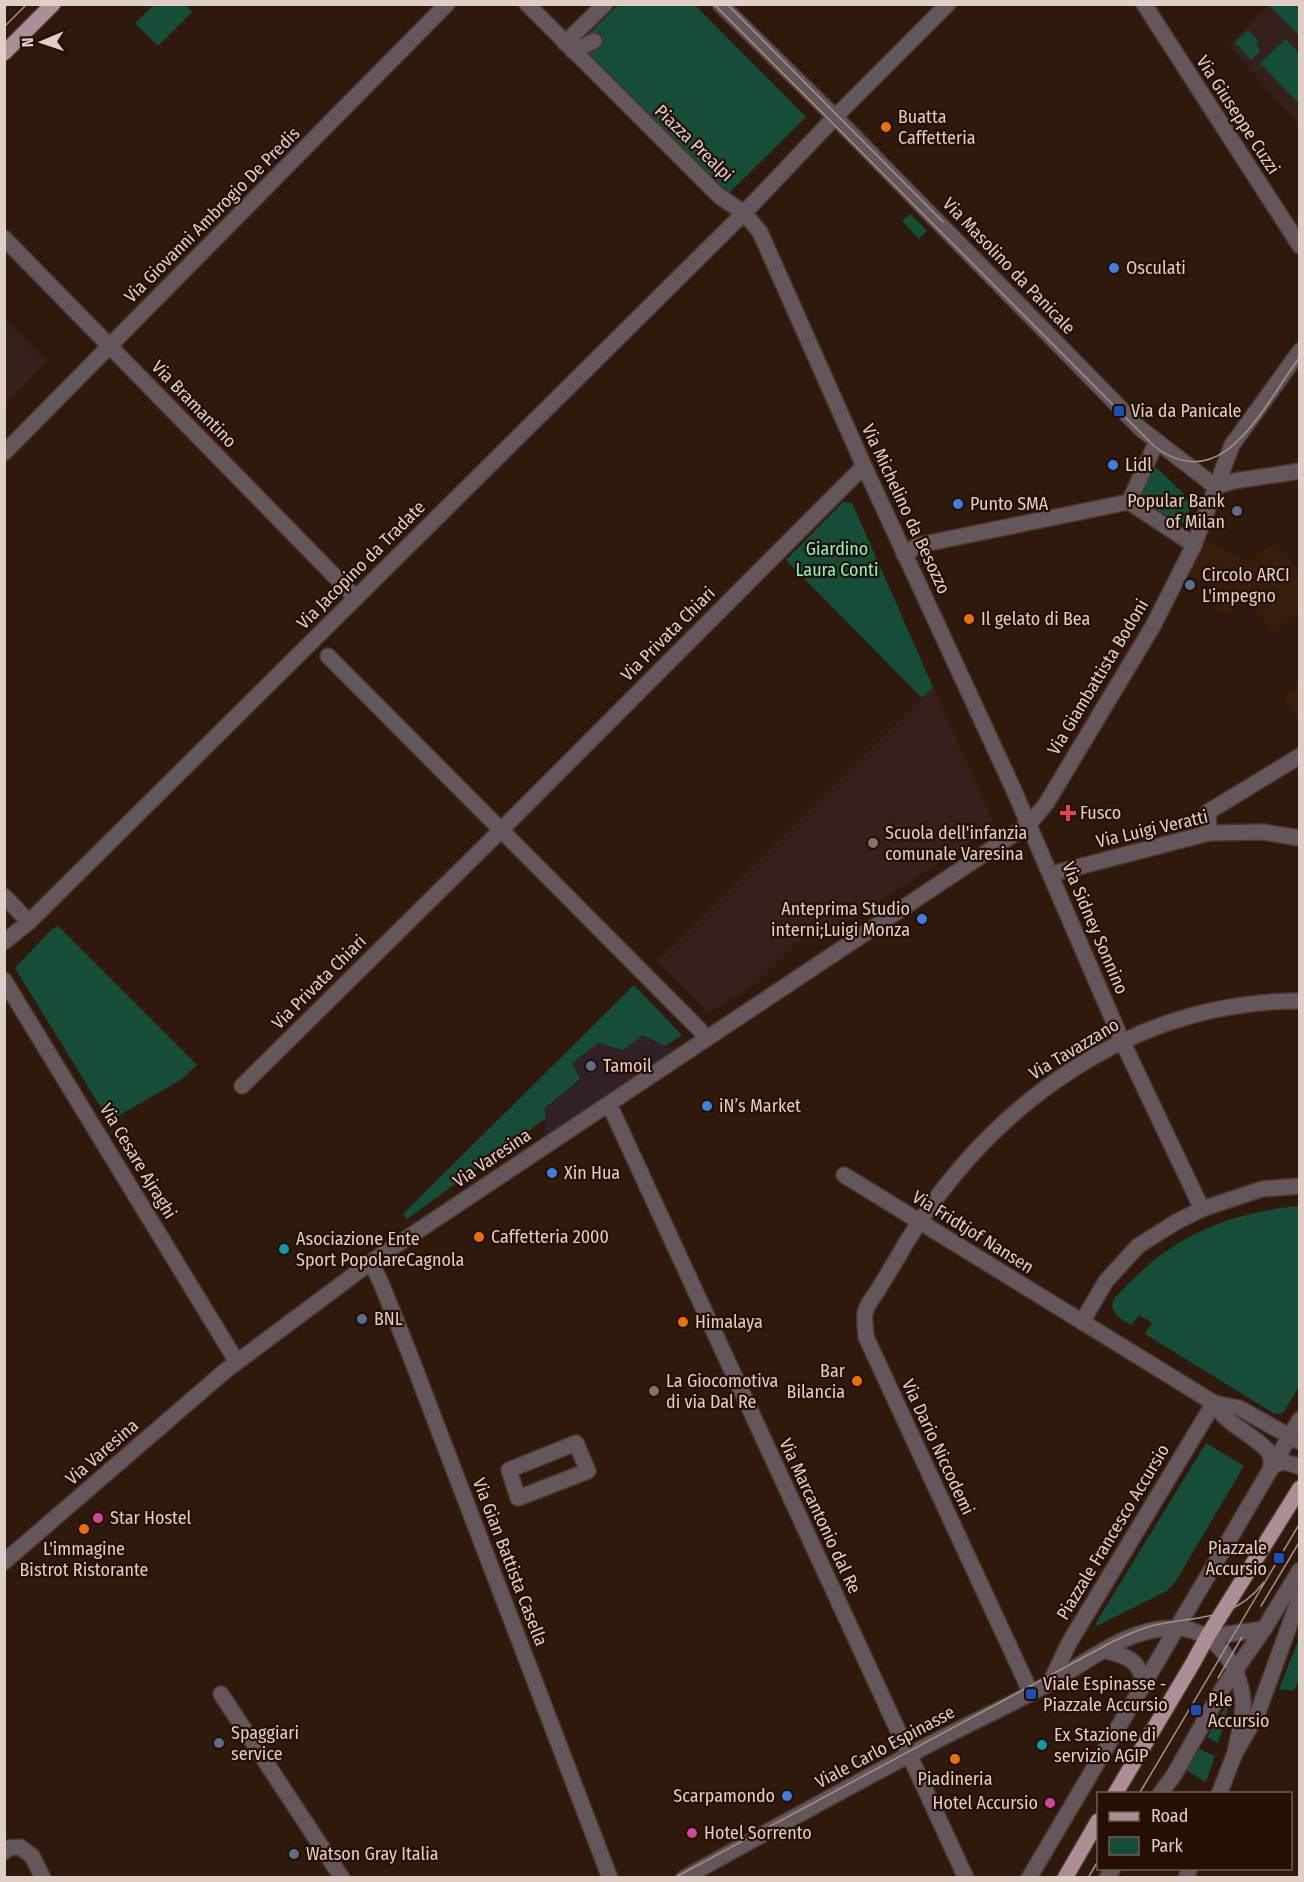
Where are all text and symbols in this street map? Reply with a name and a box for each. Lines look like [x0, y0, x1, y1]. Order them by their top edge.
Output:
north arrow [12, 12, 72, 72]
text: N [18, 37, 37, 48]
street label: Via Giuseppe Cuzzi [1192, 52, 1284, 178]
street label: Piazza Prealpi [650, 100, 738, 186]
place label: Buatta Caffetteria [898, 106, 976, 149]
marker: Buatta Caffetteria [879, 120, 893, 134]
street label: Via Giovanni Ambrogio De Predis [120, 122, 305, 307]
street label: Via Masolino da Panicale [938, 193, 1080, 339]
place label: Osculati [1126, 257, 1186, 279]
marker: Osculati [1107, 261, 1121, 275]
street label: Via Bramantino [147, 356, 241, 452]
place label: Via da Panicale [1131, 400, 1242, 422]
marker: Via da Panicale [1112, 404, 1126, 418]
street label: Via Michelino da Besozzo [857, 421, 955, 597]
place label: Lidl [1125, 454, 1152, 476]
marker: Lidl [1106, 458, 1120, 472]
place label: Popular Bank of Milan [1127, 490, 1226, 533]
place label: Punto SMA [970, 493, 1049, 515]
street label: Via Jacopino da Tradate [292, 496, 430, 634]
marker: Punto SMA [951, 497, 965, 511]
marker: Popular Bank of Milan [1230, 504, 1244, 518]
park label: Giardino Laura Conti [795, 538, 879, 581]
place label: Circolo ARCI L'impegno [1202, 564, 1290, 607]
marker: Circolo ARCI L'impegno [1183, 578, 1197, 592]
street label: Via Privata Chiari [616, 582, 720, 686]
street label: Via Giambattista Bodoni [1043, 595, 1153, 759]
place label: Il gelato di Bea [981, 608, 1091, 630]
marker: Il gelato di Bea [962, 612, 976, 626]
place label: Fusco [1080, 802, 1121, 824]
street label: Via Luigi Veratti [1094, 805, 1210, 853]
marker: Fusco [1061, 806, 1075, 820]
place label: Scuola dell'infanzia comunale Varesina [885, 822, 1028, 865]
marker: Scuola dell'infanzia comunale Varesina [866, 836, 880, 850]
street label: Via Sidney Sonnino [1057, 859, 1133, 997]
place label: Anteprima Studio interni;Luigi Monza [771, 898, 910, 941]
marker: Anteprima Studio interni;Luigi Monza [915, 912, 929, 926]
street label: Via Privata Chiari [267, 930, 371, 1034]
street label: Via Tavazzano [1025, 1014, 1123, 1084]
place label: Tamoil [603, 1055, 652, 1077]
marker: Tamoil [584, 1059, 598, 1073]
place label: iN’s Market [719, 1095, 801, 1117]
street label: Via Cesare Ajraghi [95, 1099, 181, 1223]
marker: iN’s Market [700, 1099, 714, 1113]
street label: Via Varesina [449, 1124, 535, 1192]
place label: Xin Hua [564, 1162, 620, 1184]
marker: Xin Hua [545, 1166, 559, 1180]
street label: Via Fridtjof Nansen [908, 1186, 1038, 1278]
place label: Caffetteria 2000 [491, 1226, 609, 1248]
place label: Asociazione Ente Sport PopolareCagnola [296, 1228, 465, 1271]
marker: Caffetteria 2000 [472, 1230, 486, 1244]
marker: Asociazione Ente Sport PopolareCagnola [277, 1242, 291, 1256]
place label: BNL [374, 1308, 403, 1330]
place label: Himalaya [695, 1311, 763, 1333]
marker: BNL [355, 1312, 369, 1326]
marker: Himalaya [676, 1315, 690, 1329]
place label: Bar Bilancia [787, 1360, 846, 1403]
place label: La Giocomotiva di via Dal Re [666, 1370, 779, 1413]
marker: Bar Bilancia [850, 1374, 864, 1388]
street label: Via Dario Niccodemi [897, 1376, 979, 1518]
marker: La Giocomotiva di via Dal Re [647, 1384, 661, 1398]
street label: Via Varesina [61, 1414, 143, 1490]
street label: Via Marcantonio dal Re [774, 1435, 866, 1597]
street label: Piazzale Francesco Accursio [1052, 1440, 1174, 1624]
street label: Via Gian Battista Casella [468, 1475, 552, 1649]
place label: Star Hostel [110, 1507, 192, 1529]
marker: Star Hostel [91, 1511, 105, 1525]
marker: L'immagine Bistrot Ristorante [77, 1522, 91, 1536]
place label: Piazzale Accursio [1205, 1537, 1267, 1580]
place label: L'immagine Bistrot Ristorante [20, 1538, 149, 1581]
marker: Piazzale Accursio [1272, 1551, 1286, 1565]
place label: Viale Espinasse - Piazzale Accursio [1043, 1673, 1168, 1716]
marker: Viale Espinasse - Piazzale Accursio [1024, 1687, 1038, 1701]
place label: P.le Accursio [1208, 1689, 1270, 1732]
street label: Viale Carlo Espinasse [811, 1701, 959, 1793]
marker: P.le Accursio [1189, 1703, 1203, 1717]
place label: Spaggiari service [231, 1722, 299, 1765]
place label: Ex Stazione di servizio AGIP [1054, 1724, 1156, 1767]
marker: Spaggiari service [212, 1736, 226, 1750]
marker: Ex Stazione di servizio AGIP [1035, 1738, 1049, 1752]
marker: Piadineria [948, 1752, 962, 1766]
place label: Piadineria [918, 1768, 993, 1790]
place label: Scarpamondo [673, 1785, 775, 1807]
marker: Scarpamondo [780, 1789, 794, 1803]
place label: Hotel Accursio [933, 1792, 1038, 1814]
legend [1097, 1792, 1292, 1870]
marker: Hotel Accursio [1043, 1796, 1057, 1810]
text: Road [1151, 1805, 1188, 1827]
place label: Hotel Sorrento [704, 1822, 812, 1844]
marker: Hotel Sorrento [685, 1826, 699, 1840]
text: Park [1151, 1835, 1184, 1857]
place label: Watson Gray Italia [306, 1843, 439, 1865]
marker: Watson Gray Italia [287, 1847, 301, 1861]

